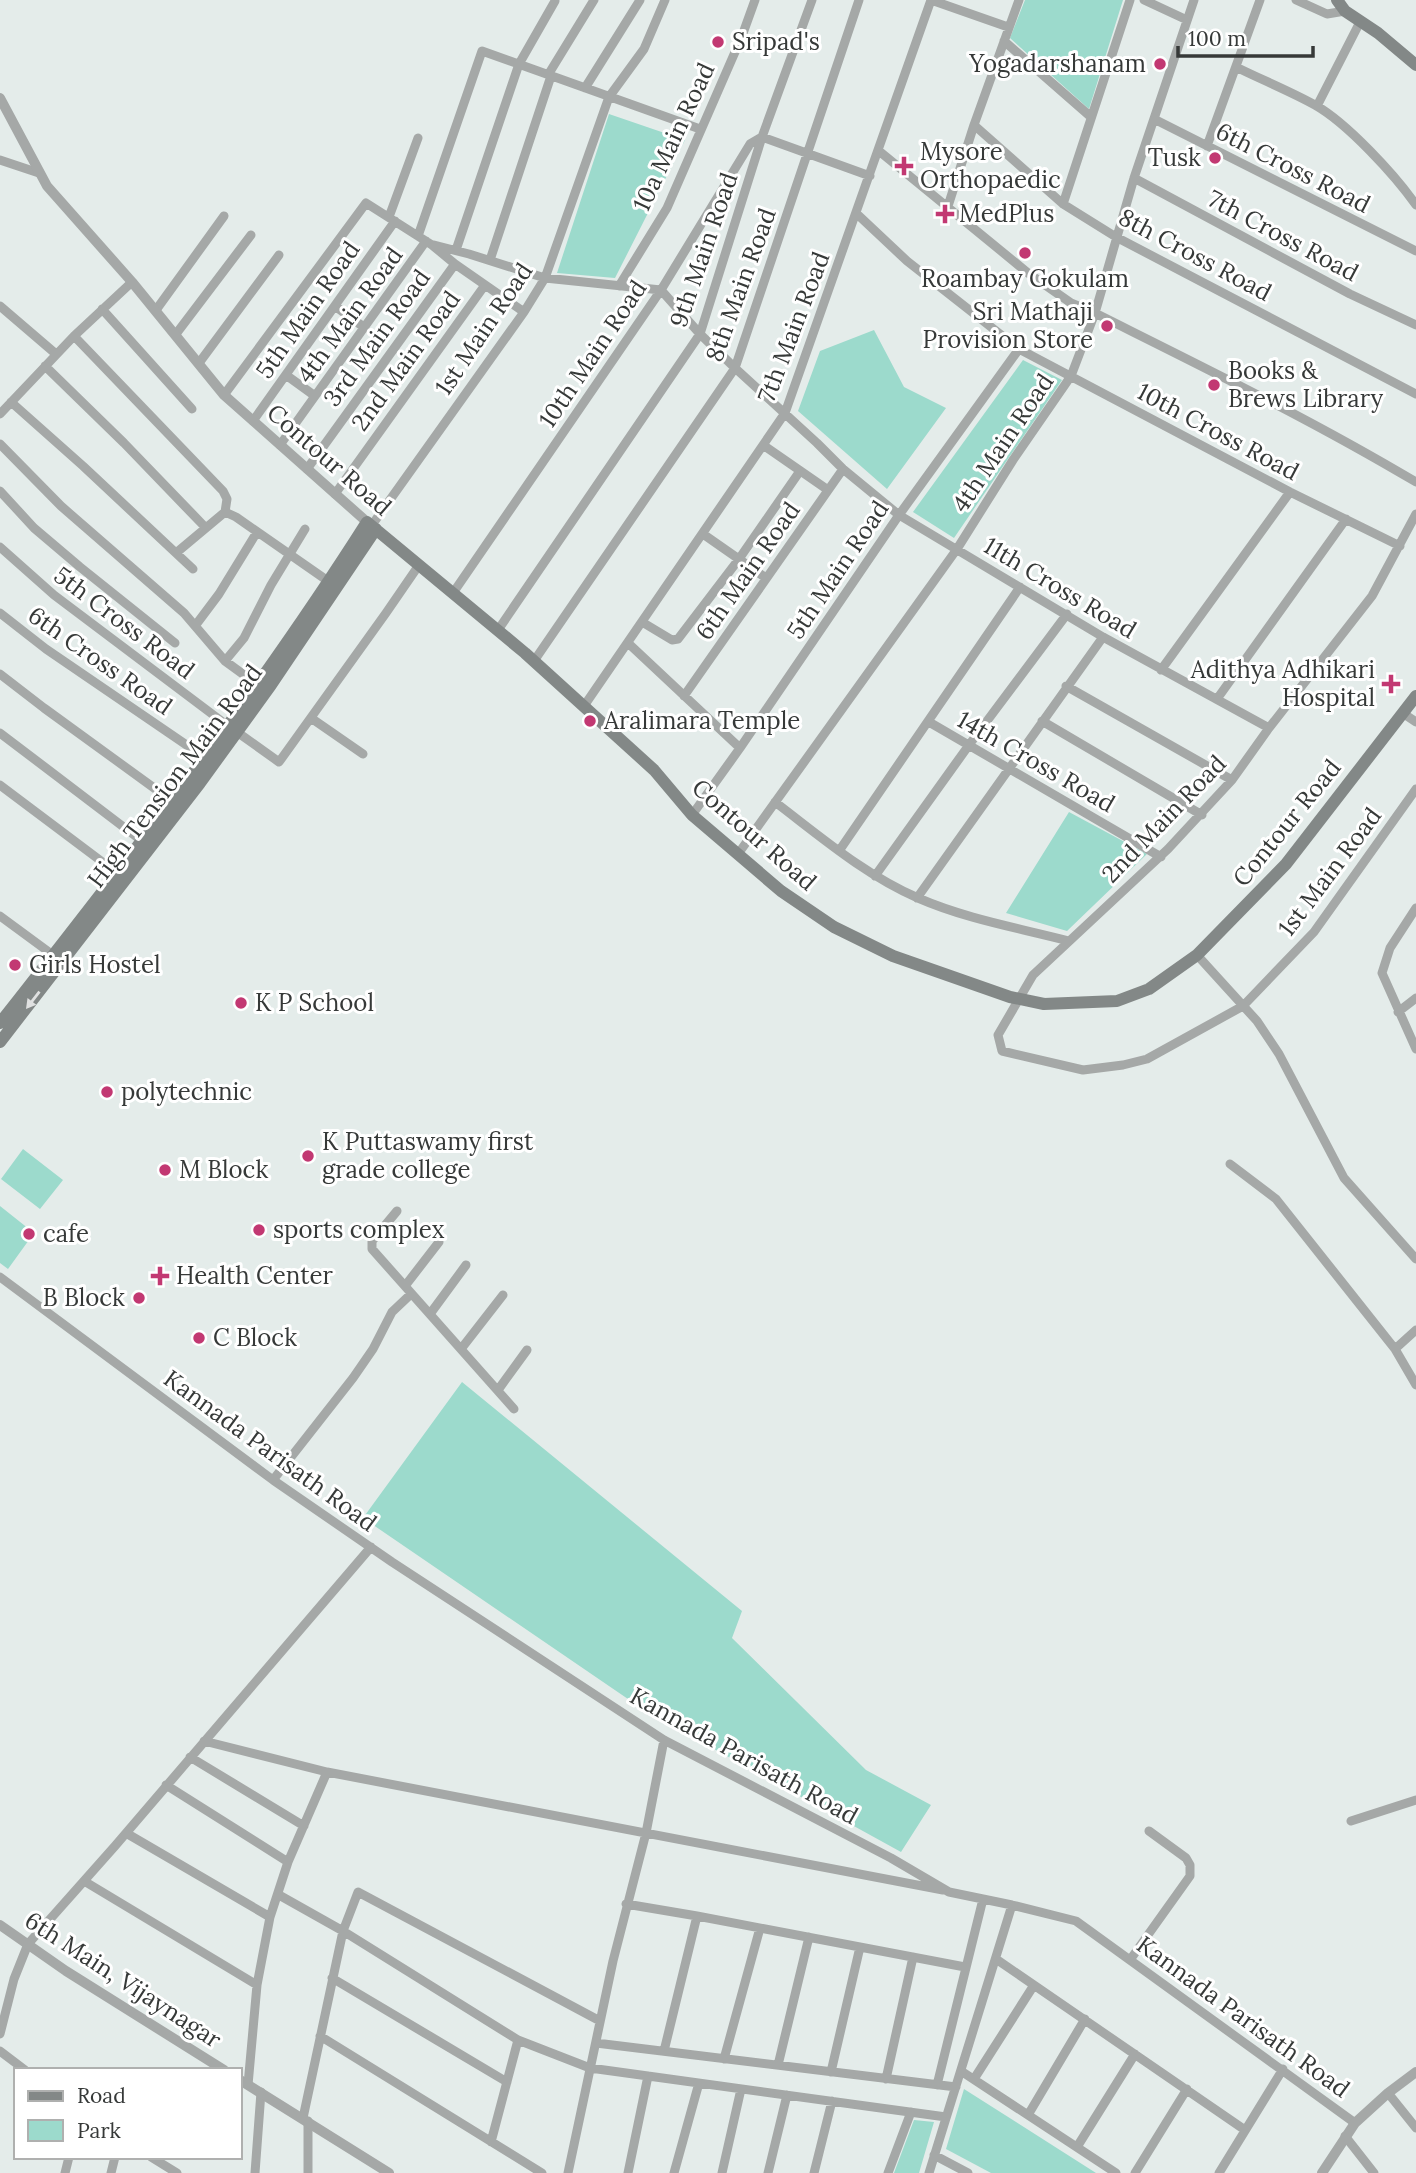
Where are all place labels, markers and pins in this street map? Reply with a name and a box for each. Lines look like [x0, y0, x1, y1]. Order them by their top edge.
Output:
place label: Sripad's [732, 26, 820, 57]
marker: Sripad's [710, 34, 726, 50]
place label: Yogadarshanam [968, 48, 1146, 79]
marker: Yogadarshanam [1152, 56, 1168, 72]
place label: Mysore Orthopaedic [920, 136, 1061, 195]
place label: Tusk [1148, 142, 1201, 173]
marker: Tusk [1207, 150, 1223, 166]
marker: Mysore Orthopaedic [894, 156, 914, 176]
place label: MedPlus [959, 198, 1054, 229]
marker: MedPlus [937, 206, 953, 222]
marker: Roambay Gokulam [1017, 245, 1033, 261]
place label: Roambay Gokulam [921, 263, 1129, 294]
place label: Sri Mathaji Provision Store [923, 296, 1093, 355]
marker: Sri Mathaji Provision Store [1099, 318, 1115, 334]
place label: Books & Brews Library [1228, 355, 1384, 414]
marker: Books & Brews Library [1206, 377, 1222, 393]
place label: Adithya Adhikari Hospital [1190, 654, 1375, 713]
marker: Adithya Adhikari Hospital [1381, 674, 1401, 694]
place label: Aralimara Temple [603, 705, 800, 736]
marker: Aralimara Temple [582, 713, 598, 729]
place label: Girls Hostel [29, 949, 160, 980]
marker: Girls Hostel [7, 957, 23, 973]
place label: K P School [255, 987, 374, 1018]
marker: K P School [233, 995, 249, 1011]
place label: polytechnic [121, 1076, 252, 1107]
marker: polytechnic [99, 1084, 115, 1100]
place label: K Puttaswamy first grade college [322, 1126, 534, 1185]
marker: K Puttaswamy first grade college [300, 1148, 316, 1164]
place label: M Block [179, 1154, 268, 1185]
marker: M Block [157, 1162, 173, 1178]
place label: sports complex [273, 1214, 445, 1245]
place label: cafe [43, 1218, 89, 1249]
marker: sports complex [251, 1222, 267, 1238]
marker: cafe [21, 1226, 37, 1242]
place label: Health Center [176, 1260, 333, 1291]
marker: Health Center [150, 1266, 170, 1286]
place label: B Block [43, 1282, 125, 1313]
marker: B Block [131, 1290, 147, 1306]
place label: C Block [213, 1322, 297, 1353]
marker: C Block [191, 1330, 207, 1346]

